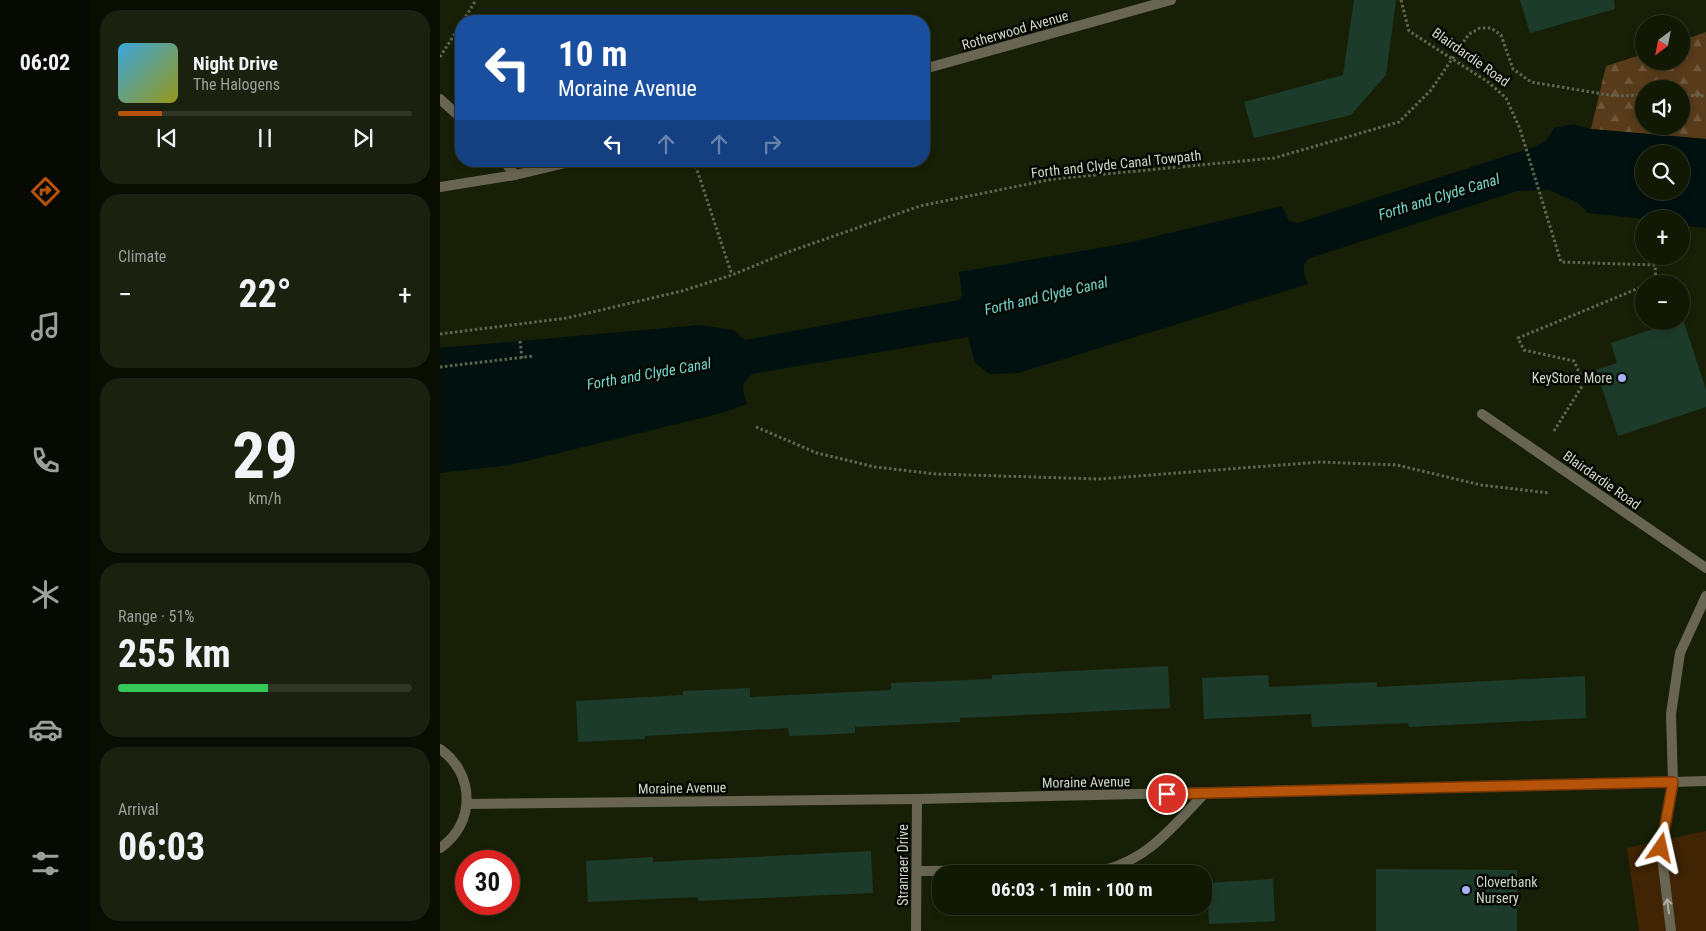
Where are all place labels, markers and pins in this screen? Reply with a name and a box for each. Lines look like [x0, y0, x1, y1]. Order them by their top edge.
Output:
place label: KeyStore More [1532, 370, 1612, 386]
marker: KeyStore More [1616, 372, 1628, 384]
pin [1146, 773, 1188, 815]
place label: Cloverbank Nursery [1476, 874, 1538, 906]
marker: Cloverbank Nursery [1460, 884, 1472, 896]

